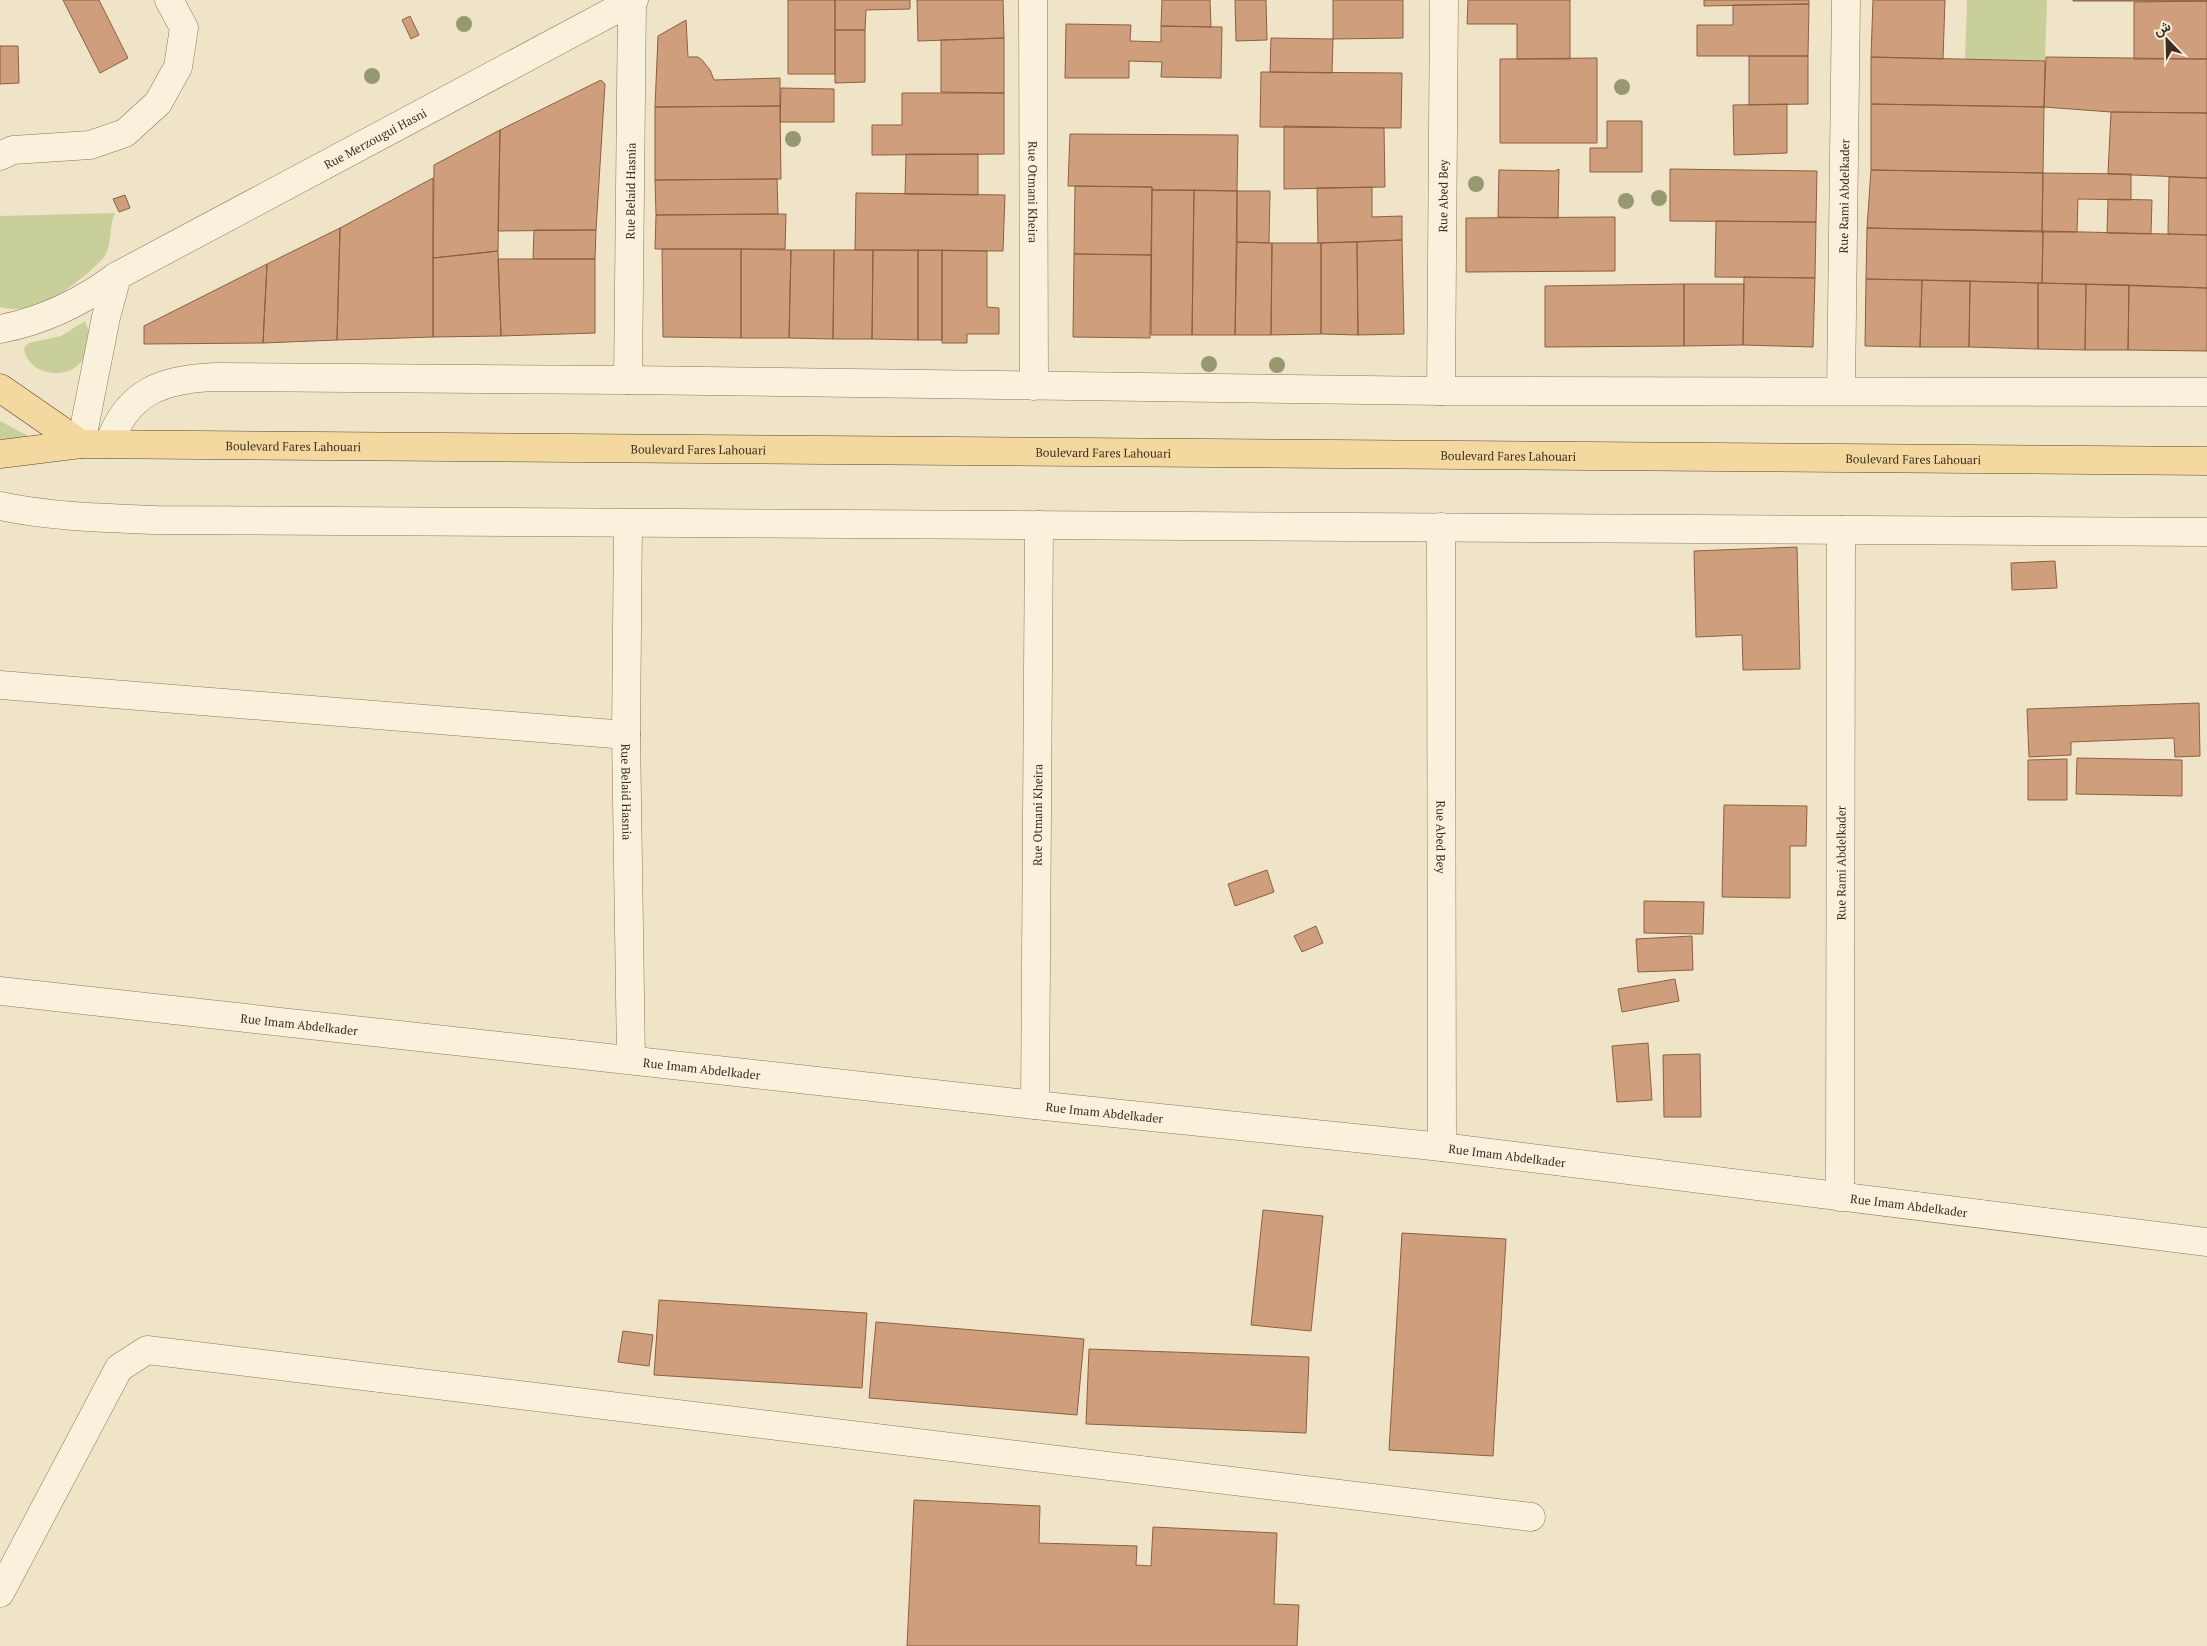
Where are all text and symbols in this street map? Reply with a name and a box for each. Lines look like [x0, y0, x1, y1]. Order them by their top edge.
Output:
north arrow [2142, 15, 2192, 65]
text: ش [2150, 15, 2173, 40]
street label: Rue Merzougui Hasni [321, 105, 429, 172]
street label: Rue Rami Abdelkader [1835, 138, 1852, 253]
street label: Rue Otmani Kheira [1026, 141, 1041, 243]
street label: Rue Belaid Hasnia [622, 143, 638, 239]
street label: Rue Abed Bey [1435, 159, 1450, 233]
street label: Boulevard Fares Lahouari [226, 438, 362, 454]
street label: Boulevard Fares Lahouari [630, 441, 767, 457]
street label: Boulevard Fares Lahouari [1035, 444, 1172, 460]
street label: Boulevard Fares Lahouari [1440, 447, 1577, 463]
street label: Boulevard Fares Lahouari [1845, 451, 1982, 467]
street label: Rue Belaid Hasnia [619, 744, 635, 840]
street label: Rue Otmani Kheira [1029, 764, 1045, 866]
street label: Rue Abed Bey [1434, 801, 1449, 874]
street label: Rue Rami Abdelkader [1833, 805, 1848, 920]
street label: Rue Imam Abdelkader [240, 1010, 359, 1038]
street label: Rue Imam Abdelkader [642, 1054, 762, 1082]
street label: Rue Imam Abdelkader [1045, 1099, 1164, 1126]
street label: Rue Imam Abdelkader [1448, 1140, 1567, 1170]
street label: Rue Imam Abdelkader [1850, 1190, 1969, 1220]

